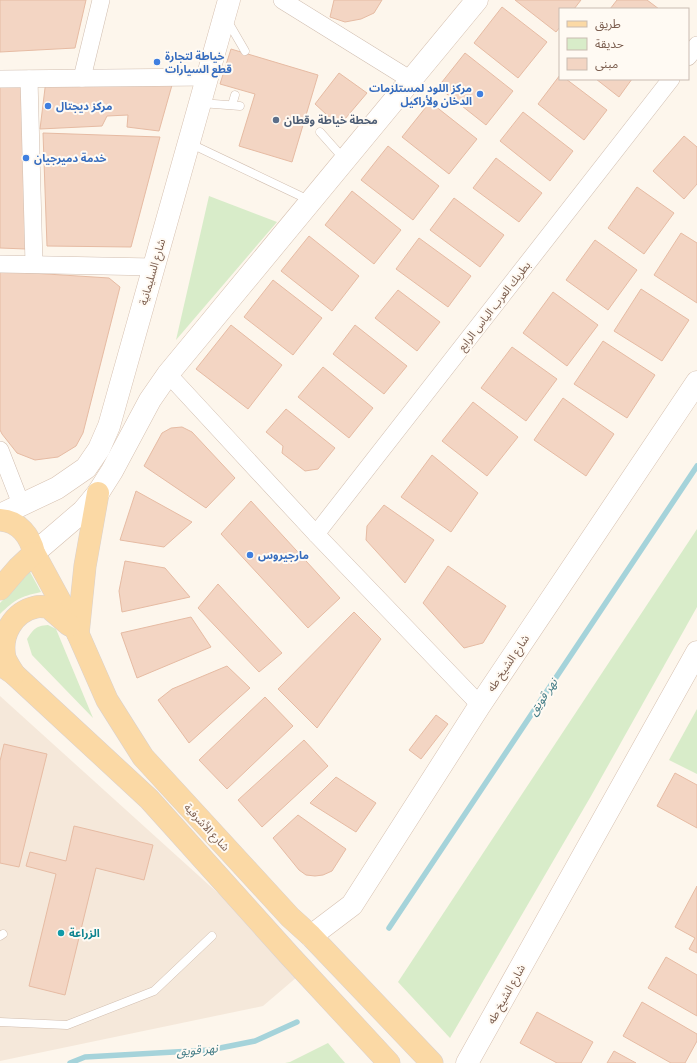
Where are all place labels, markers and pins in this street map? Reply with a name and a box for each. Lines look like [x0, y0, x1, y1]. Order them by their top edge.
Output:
place label: خياطة لتجارة قطع السيارات [165, 50, 232, 78]
marker: خياطة لتجارة قطع السيارات [152, 57, 162, 67]
place label: مركز اللود لمستلزمات الدخان ولأراكيل [369, 82, 472, 108]
marker: مركز اللود لمستلزمات الدخان ولأراكيل [475, 89, 485, 99]
place label: مركز ديجتال [56, 100, 112, 113]
marker: مركز ديجتال [43, 101, 53, 111]
place label: محطة خياطة وقطان [284, 114, 378, 127]
marker: محطة خياطة وقطان [271, 115, 281, 125]
place label: خدمة دميرجيان [34, 152, 107, 165]
marker: خدمة دميرجيان [21, 153, 31, 163]
place label: مارجيروس [258, 549, 309, 562]
marker: مارجيروس [245, 550, 255, 560]
place label: الزراعة [69, 927, 100, 940]
marker: الزراعة [56, 928, 66, 938]

